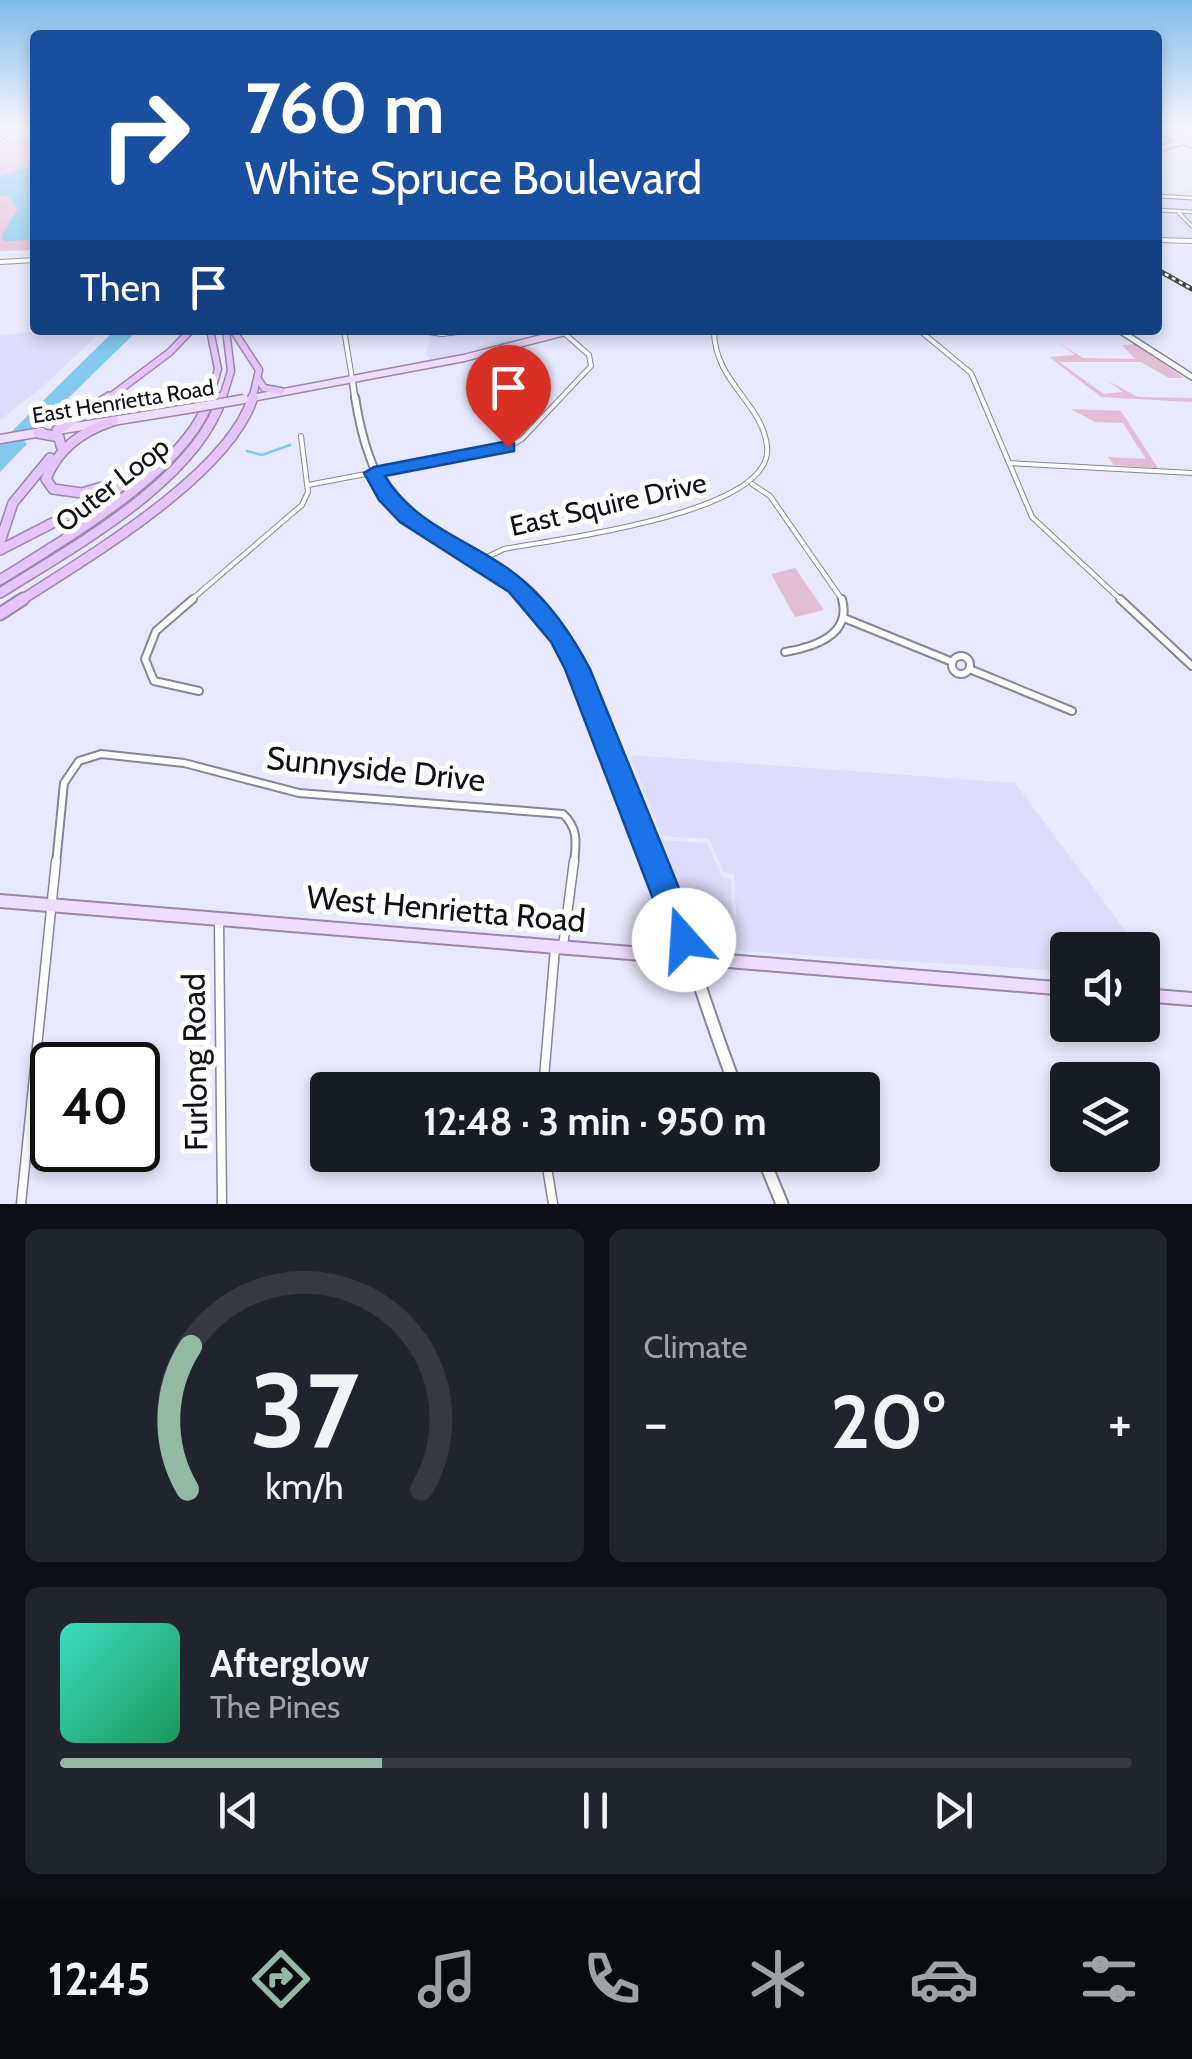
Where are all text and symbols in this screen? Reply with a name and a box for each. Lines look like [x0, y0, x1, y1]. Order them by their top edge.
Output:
text: 760 m [245, 65, 445, 151]
icon: right [80, 70, 210, 200]
text: White Spruce Boulevard [245, 151, 702, 205]
icon: arrive [181, 260, 236, 315]
text: Then [80, 264, 161, 311]
pin [466, 345, 551, 448]
icon: arrive [481, 360, 536, 415]
street label: East Henrietta Road [30, 374, 216, 429]
street label: Outer Loop [48, 429, 176, 539]
street label: East Squire Drive [506, 465, 710, 543]
street label: Sunnyside Drive [265, 738, 487, 799]
street label: West Henrietta Road [305, 877, 587, 940]
position arrow [632, 888, 736, 992]
map controls [1050, 932, 1160, 1172]
button: sound [1050, 932, 1160, 1042]
street label: Furlong Road [173, 973, 216, 1151]
speed limit sign: 40 [30, 1042, 160, 1172]
button: layers [1050, 1062, 1160, 1172]
text: 12:48 · 3 min · 950 m [423, 1098, 767, 1145]
text: Climate [644, 1327, 748, 1366]
text: 37 [250, 1347, 359, 1473]
text: 20° [831, 1376, 945, 1467]
text: − [644, 1389, 668, 1456]
text: + [1108, 1389, 1132, 1456]
text: km/h [265, 1465, 343, 1508]
text: Afterglow [210, 1640, 369, 1687]
text: The Pines [210, 1687, 340, 1726]
icon: previous [211, 1783, 266, 1838]
icon: pause [568, 1783, 623, 1838]
icon: next [926, 1783, 981, 1838]
icon: directions [246, 1944, 316, 2014]
icon: music [412, 1944, 482, 2014]
icon: phone [577, 1944, 647, 2014]
icon: climate [743, 1944, 813, 2014]
icon: car [909, 1944, 979, 2014]
icon: filters [1074, 1944, 1144, 2014]
text: 12:45 [48, 1952, 150, 2006]

